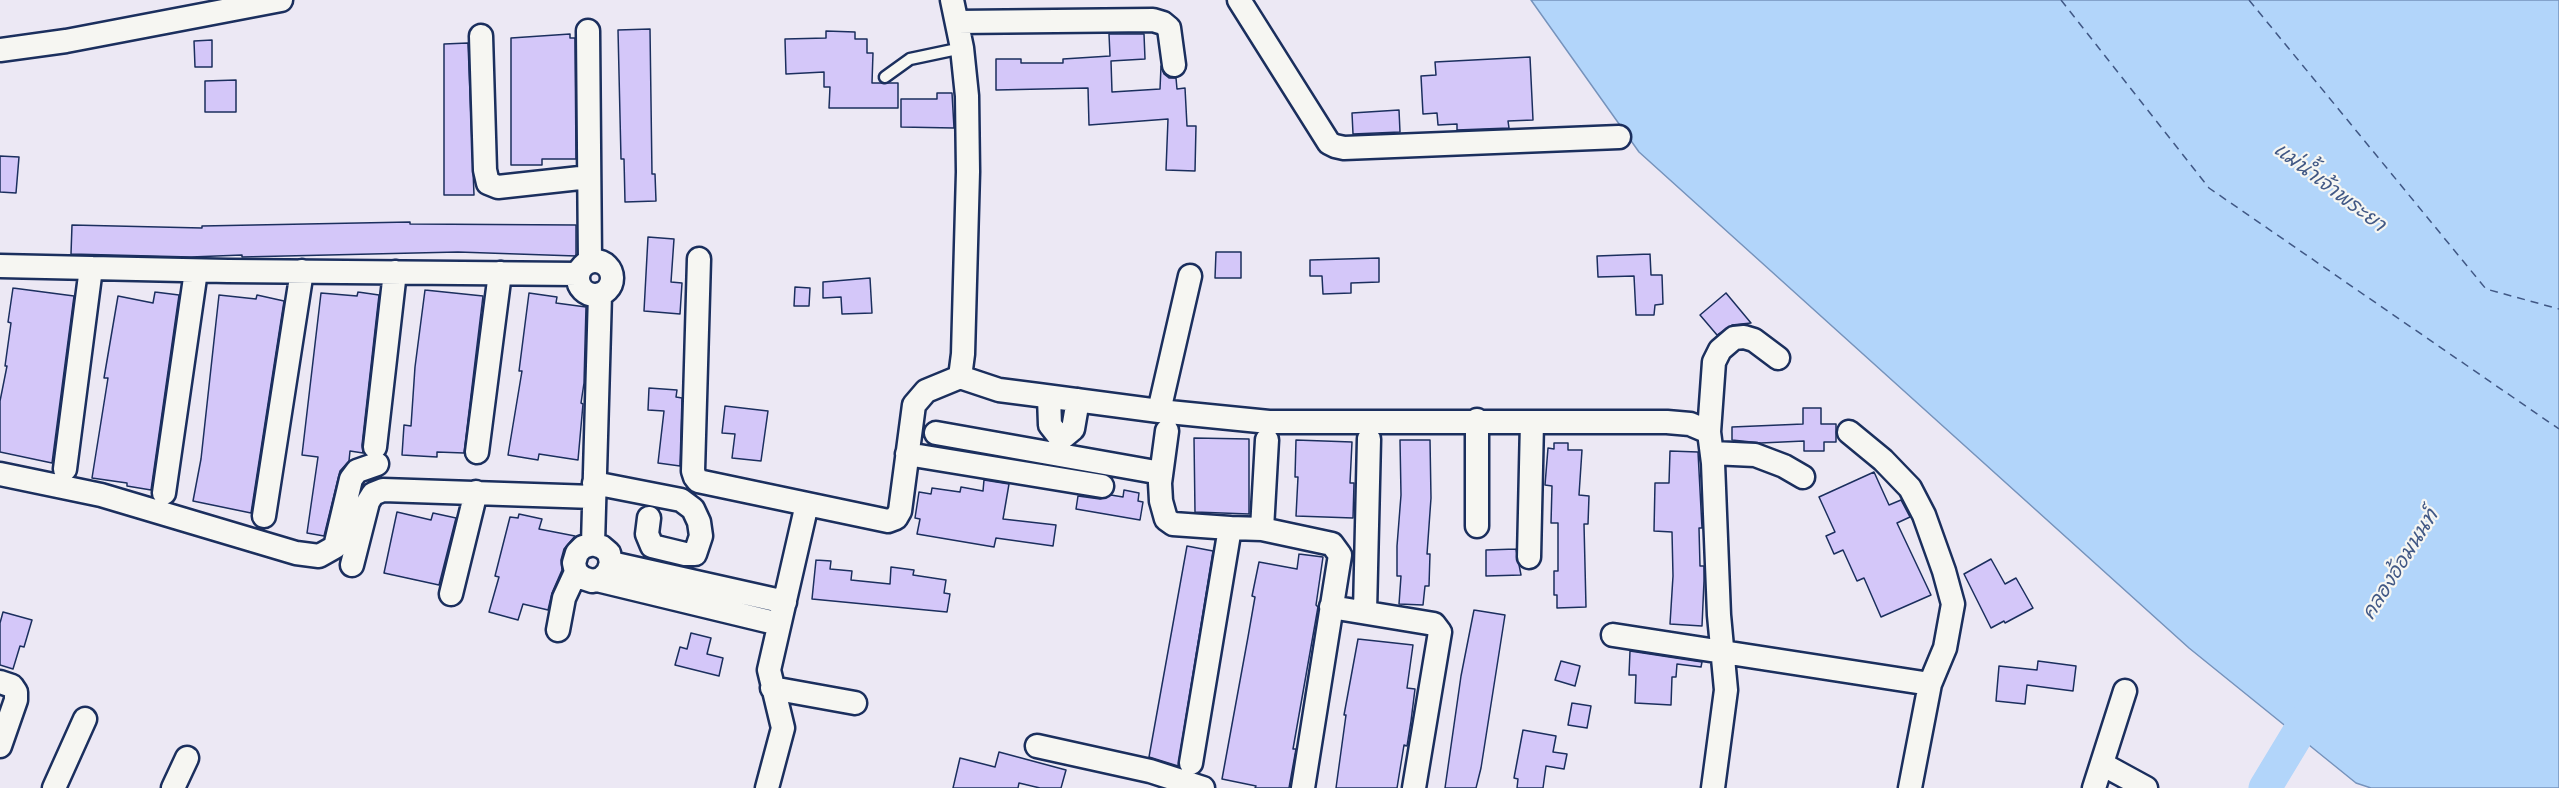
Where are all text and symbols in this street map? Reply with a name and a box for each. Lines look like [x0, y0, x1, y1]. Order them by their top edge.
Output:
water label: แม่น้ำเจ้าพระยา [2269, 138, 2389, 238]
water label: คลองอ้อมนนท์ [2358, 506, 2444, 624]

